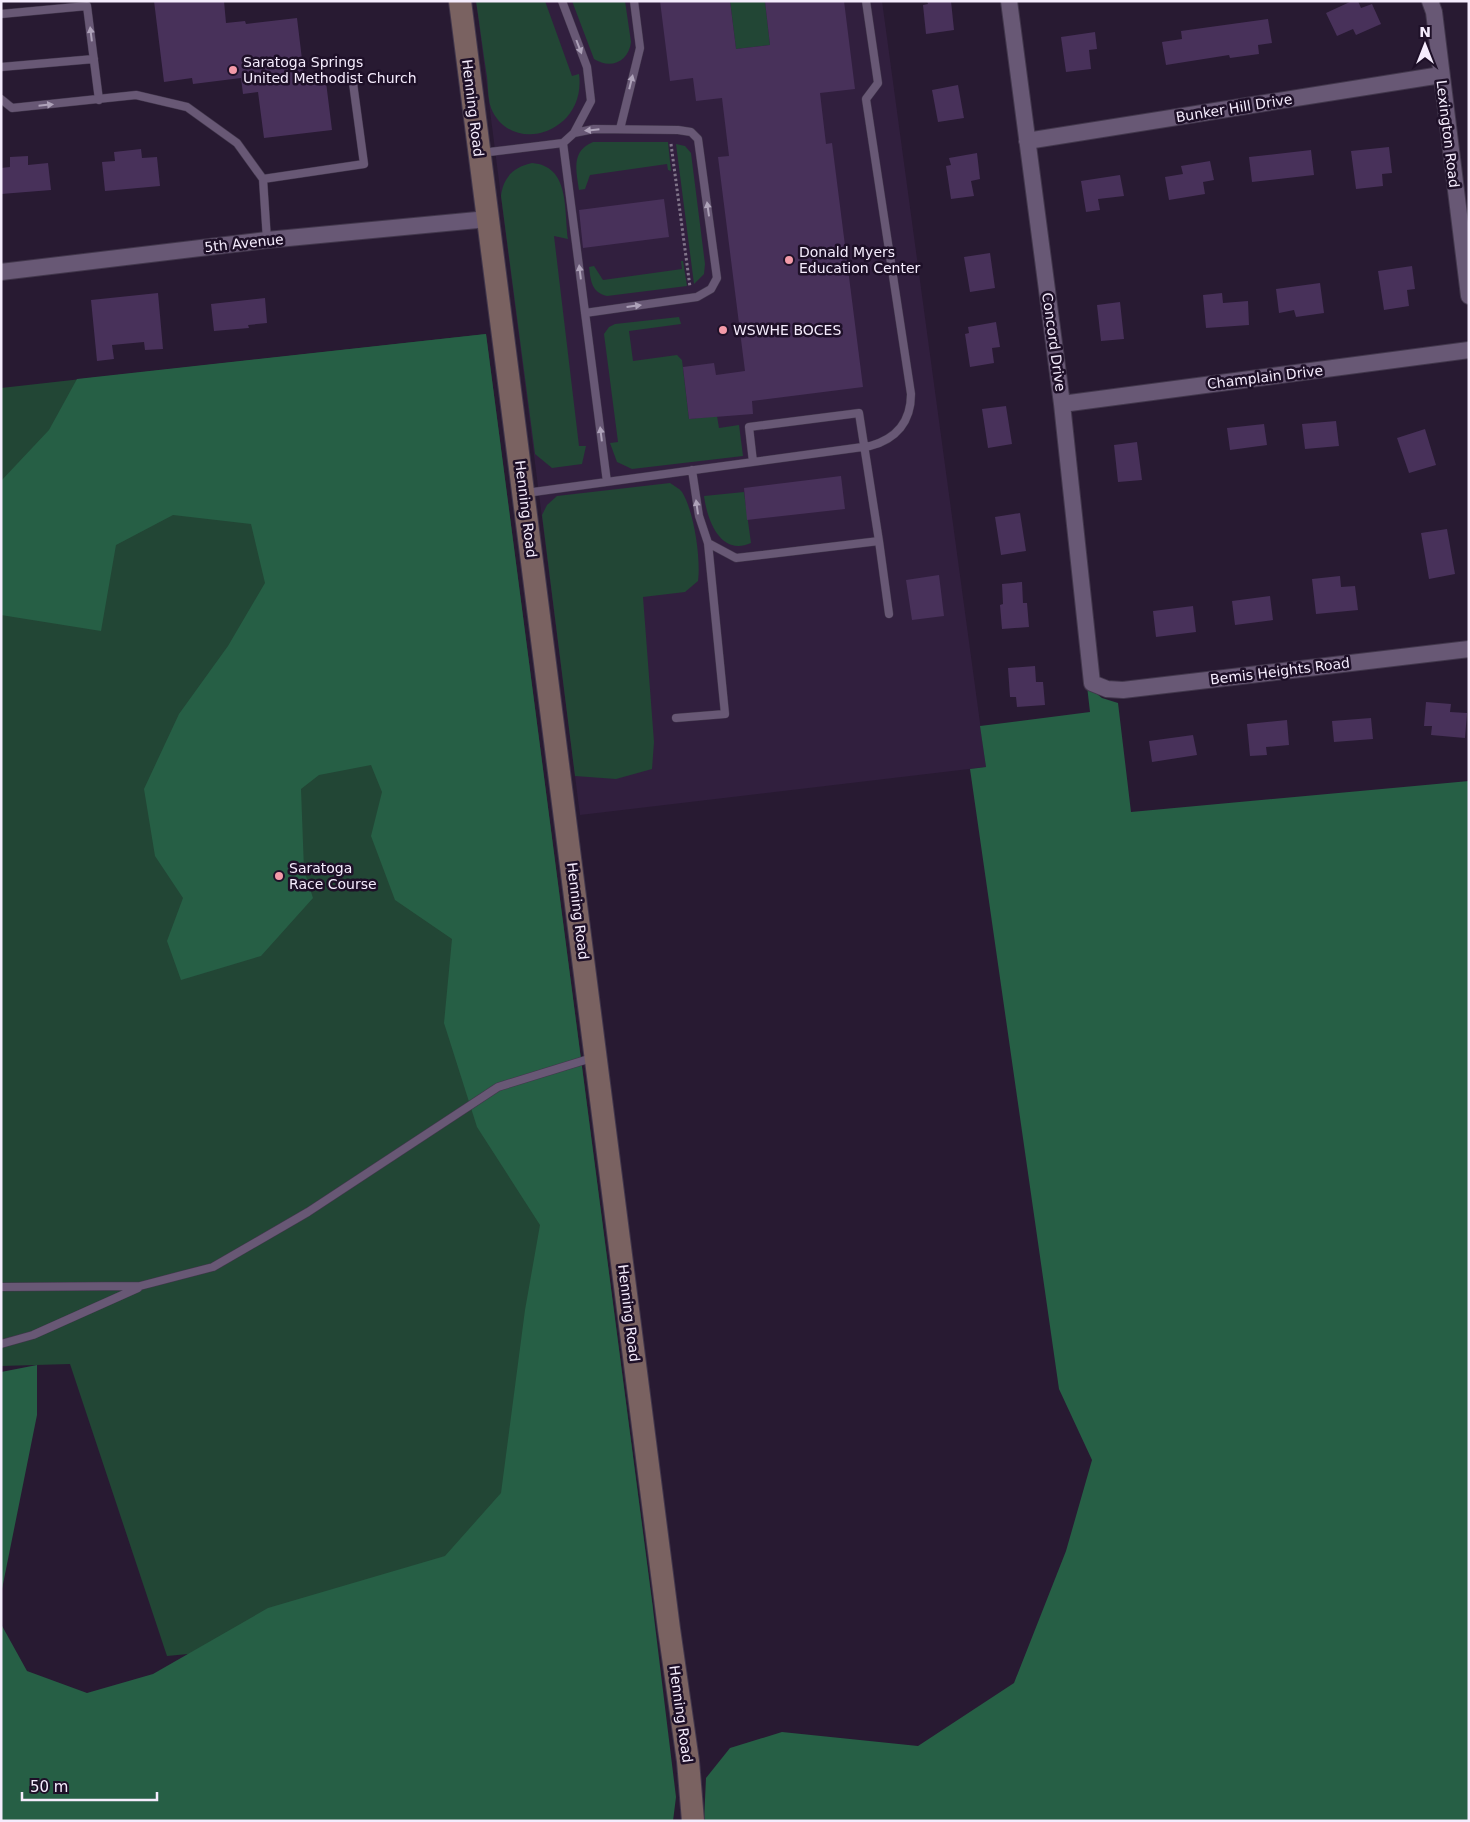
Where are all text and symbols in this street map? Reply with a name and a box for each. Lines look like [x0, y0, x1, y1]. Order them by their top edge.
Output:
north arrow [1400, 20, 1450, 70]
text: N [1419, 24, 1431, 40]
one-way arrow [87, 26, 95, 42]
one-way arrow [575, 40, 583, 55]
place label: Saratoga Springs United Methodist Church [243, 54, 417, 86]
street label: Henning Road [459, 58, 487, 158]
marker: Saratoga Springs United Methodist Church [227, 64, 239, 76]
one-way arrow [627, 75, 635, 90]
street label: Lexington Road [1433, 79, 1463, 189]
street label: Bunker Hill Drive [1175, 91, 1293, 125]
one-way arrow [39, 101, 55, 109]
one-way arrow [584, 126, 600, 134]
one-way arrow [704, 201, 712, 217]
street label: 5th Avenue [204, 231, 284, 255]
place label: Donald Myers Education Center [799, 244, 921, 276]
marker: Donald Myers Education Center [783, 254, 795, 266]
one-way arrow [576, 264, 584, 280]
street label: Concord Drive [1039, 292, 1069, 392]
one-way arrow [626, 302, 642, 310]
place label: WSWHE BOCES [733, 322, 841, 338]
marker: WSWHE BOCES [717, 324, 729, 336]
street label: Champlain Drive [1206, 362, 1324, 392]
one-way arrow [596, 425, 604, 441]
street label: Henning Road [512, 459, 540, 559]
one-way arrow [693, 499, 701, 515]
street label: Bemis Heights Road [1209, 654, 1351, 688]
place label: Saratoga Race Course [289, 860, 377, 892]
street label: Henning Road [564, 861, 592, 961]
marker: Saratoga Race Course [273, 870, 285, 882]
street label: Henning Road [615, 1263, 643, 1363]
street label: Henning Road [666, 1664, 696, 1764]
scale bar [22, 1770, 158, 1802]
text: 50 m [30, 1778, 68, 1796]

